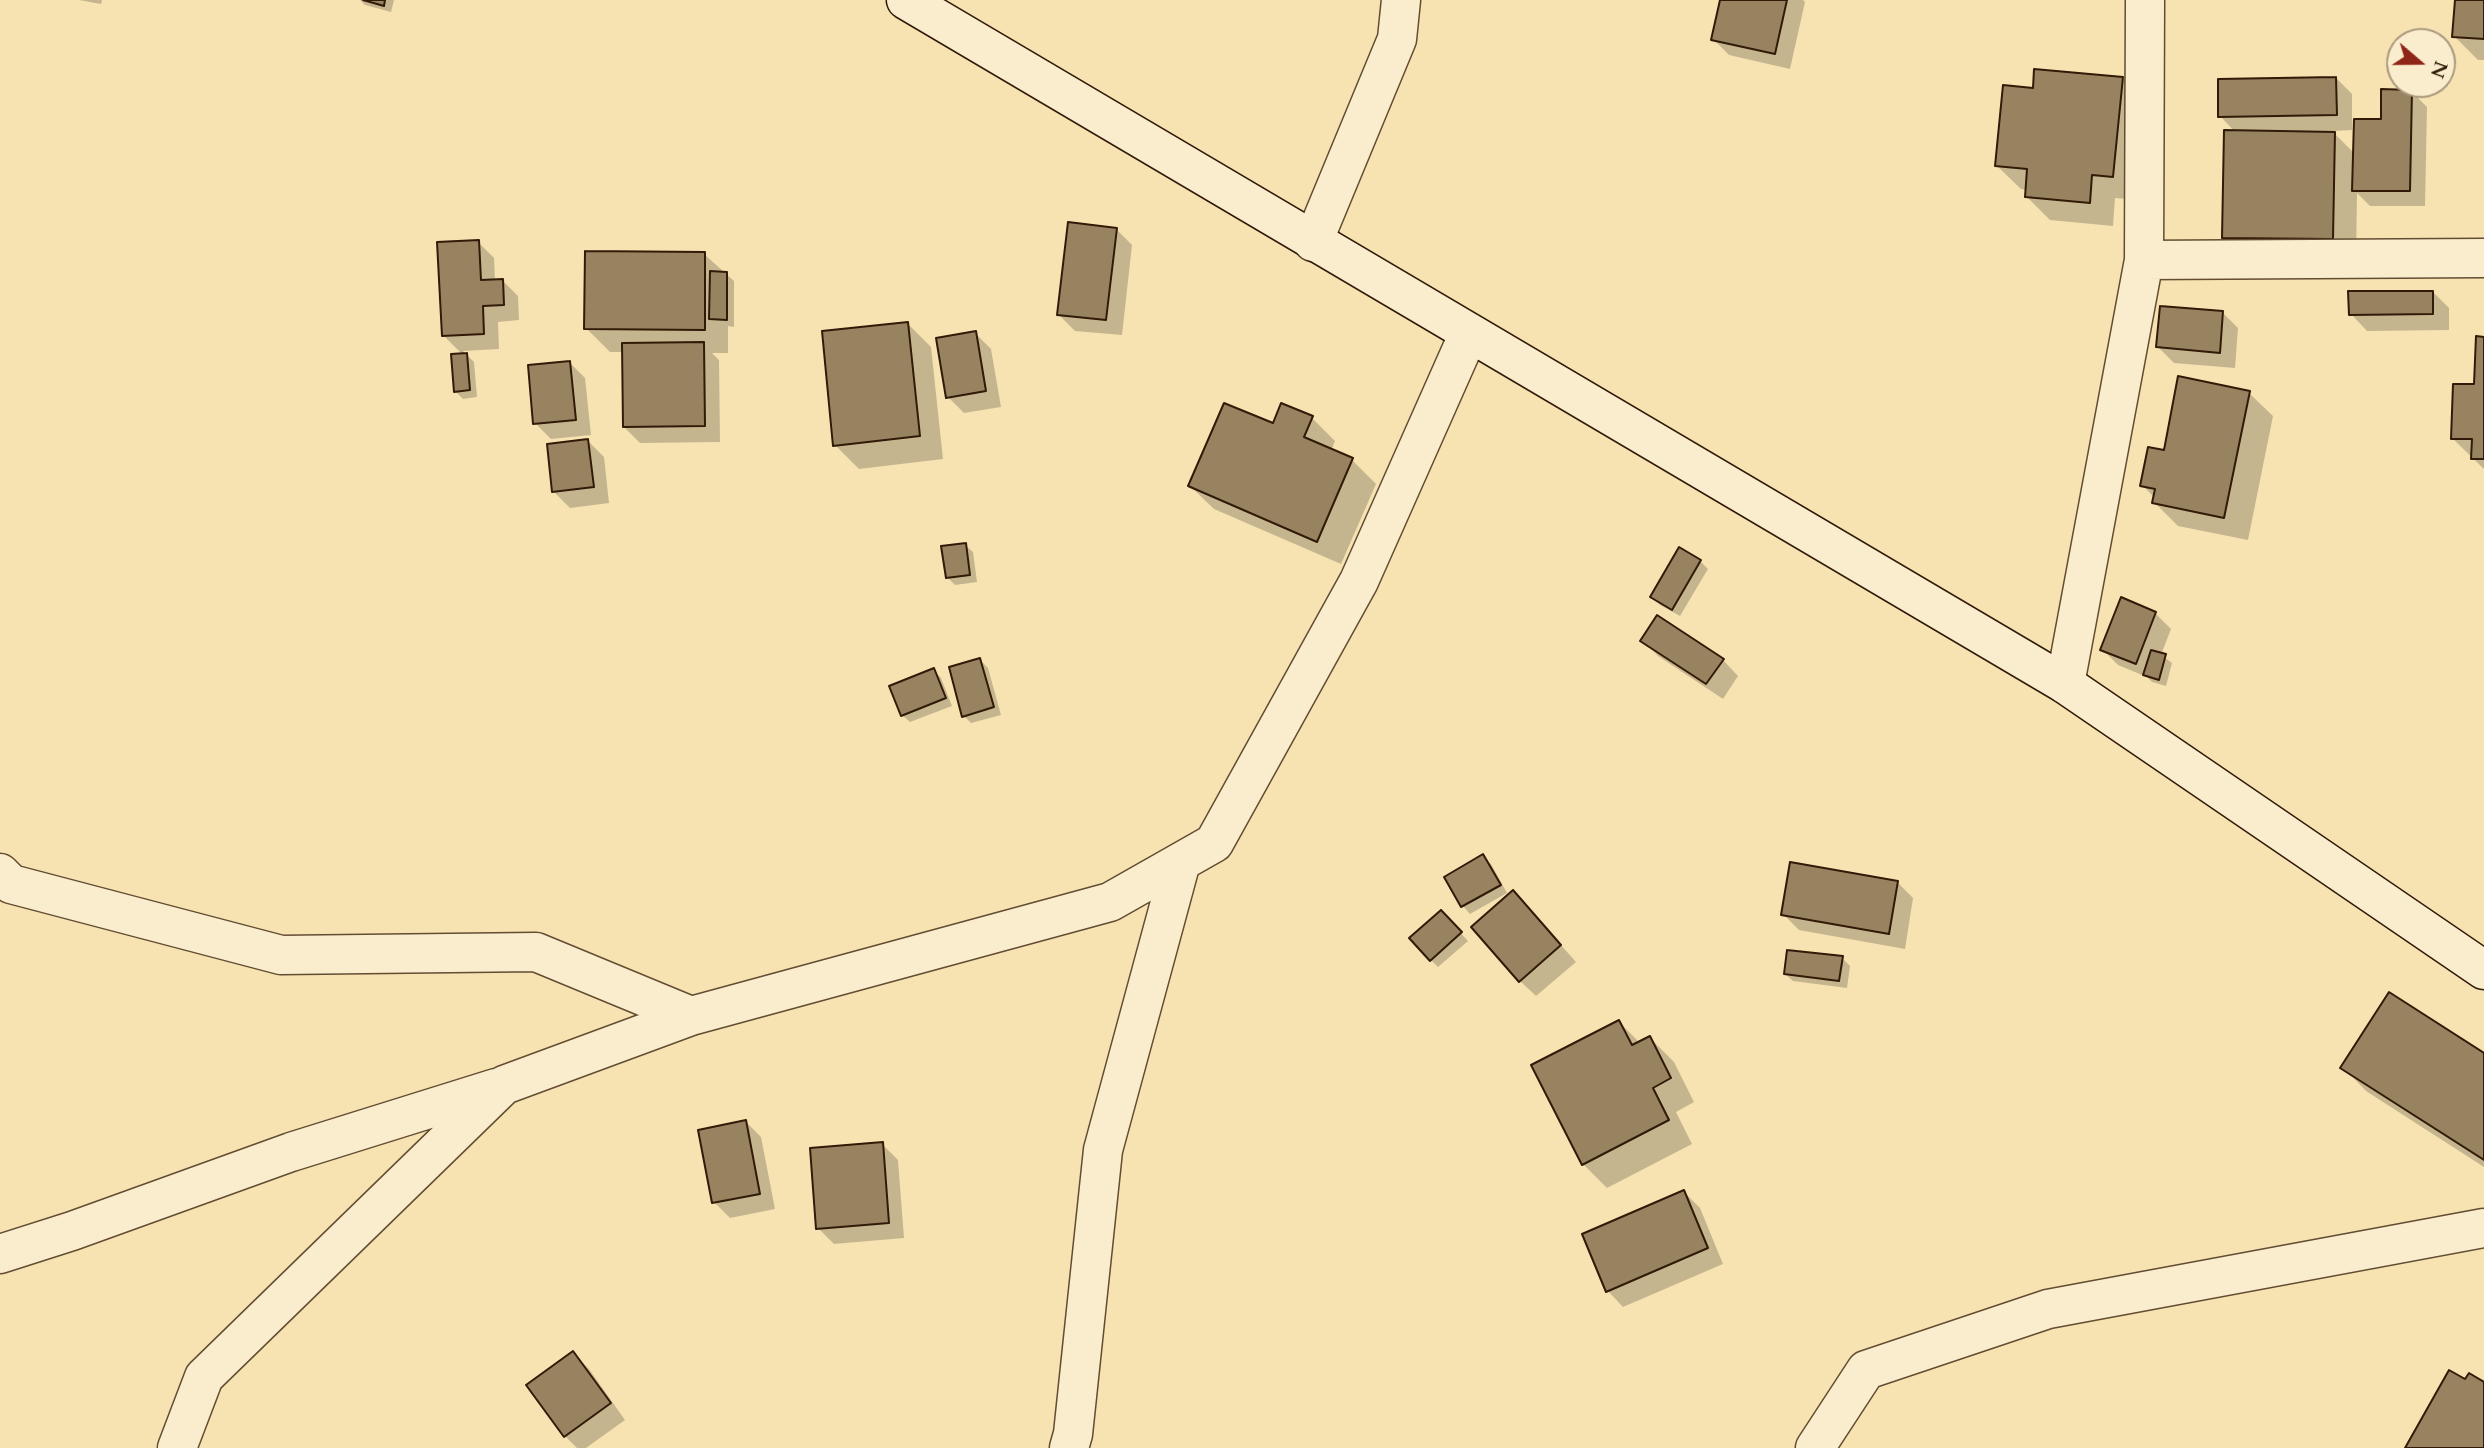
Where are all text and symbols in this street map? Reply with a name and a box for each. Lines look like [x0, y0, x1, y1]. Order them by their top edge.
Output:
north arrow [2386, 28, 2456, 98]
text: N [2424, 57, 2454, 82]

